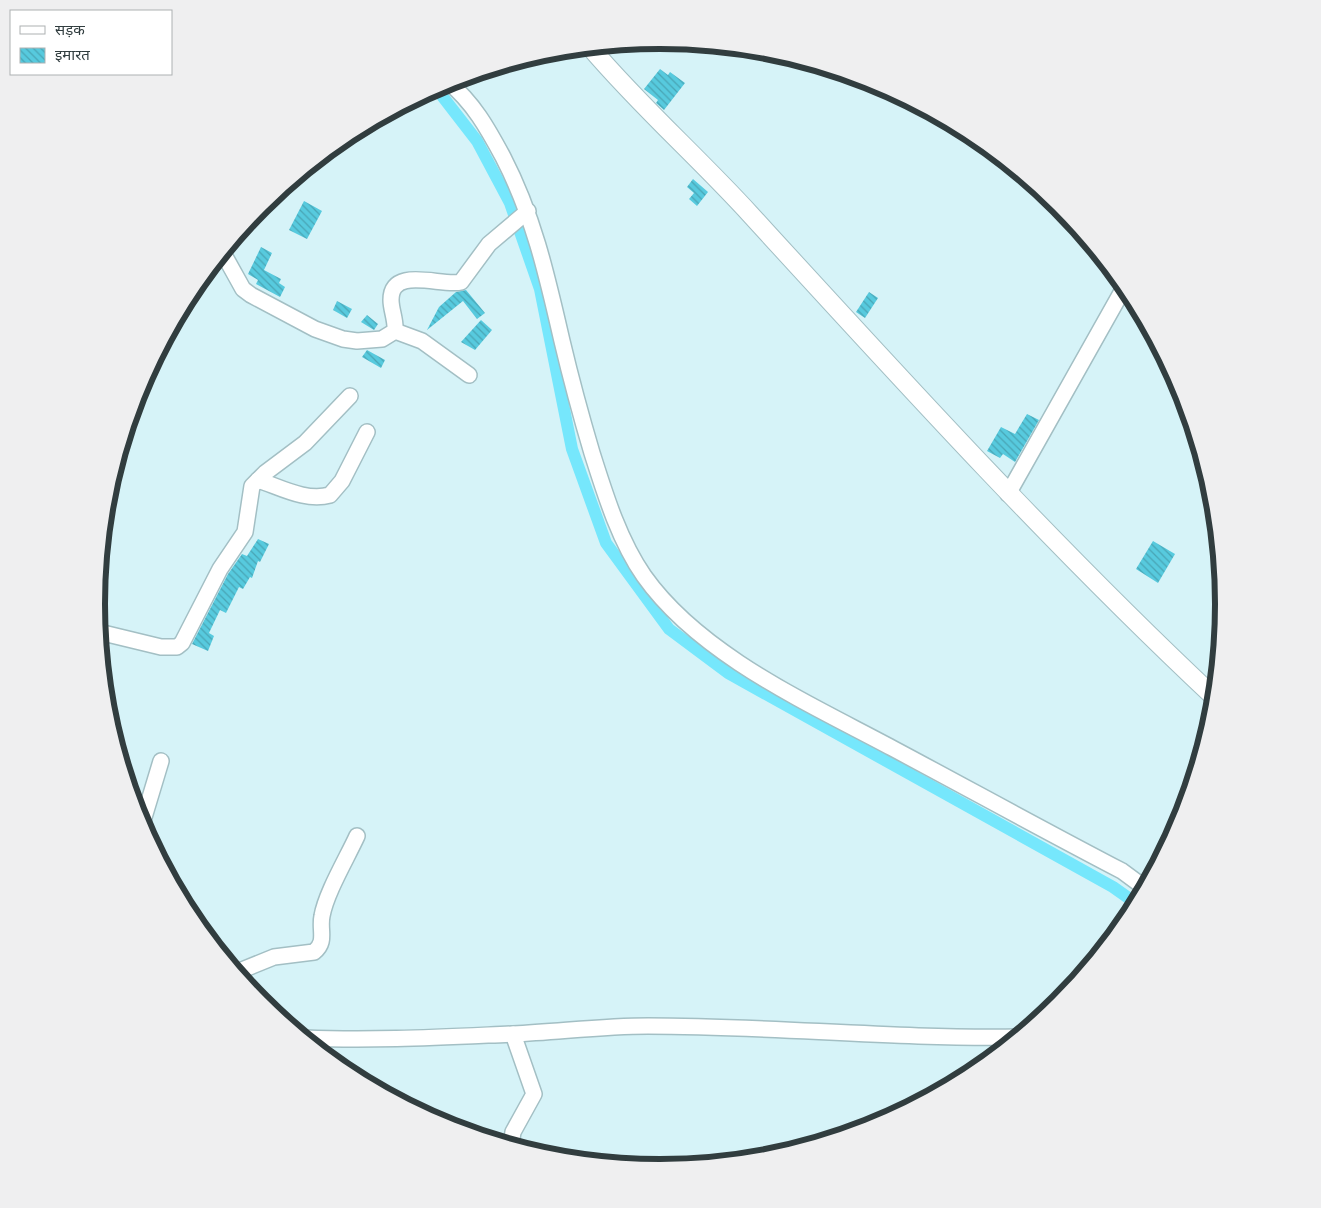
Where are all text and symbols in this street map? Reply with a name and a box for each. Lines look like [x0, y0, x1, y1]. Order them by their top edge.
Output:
legend [10, 10, 172, 75]
text: सड़क [55, 23, 85, 38]
text: इमारत [55, 48, 90, 63]

